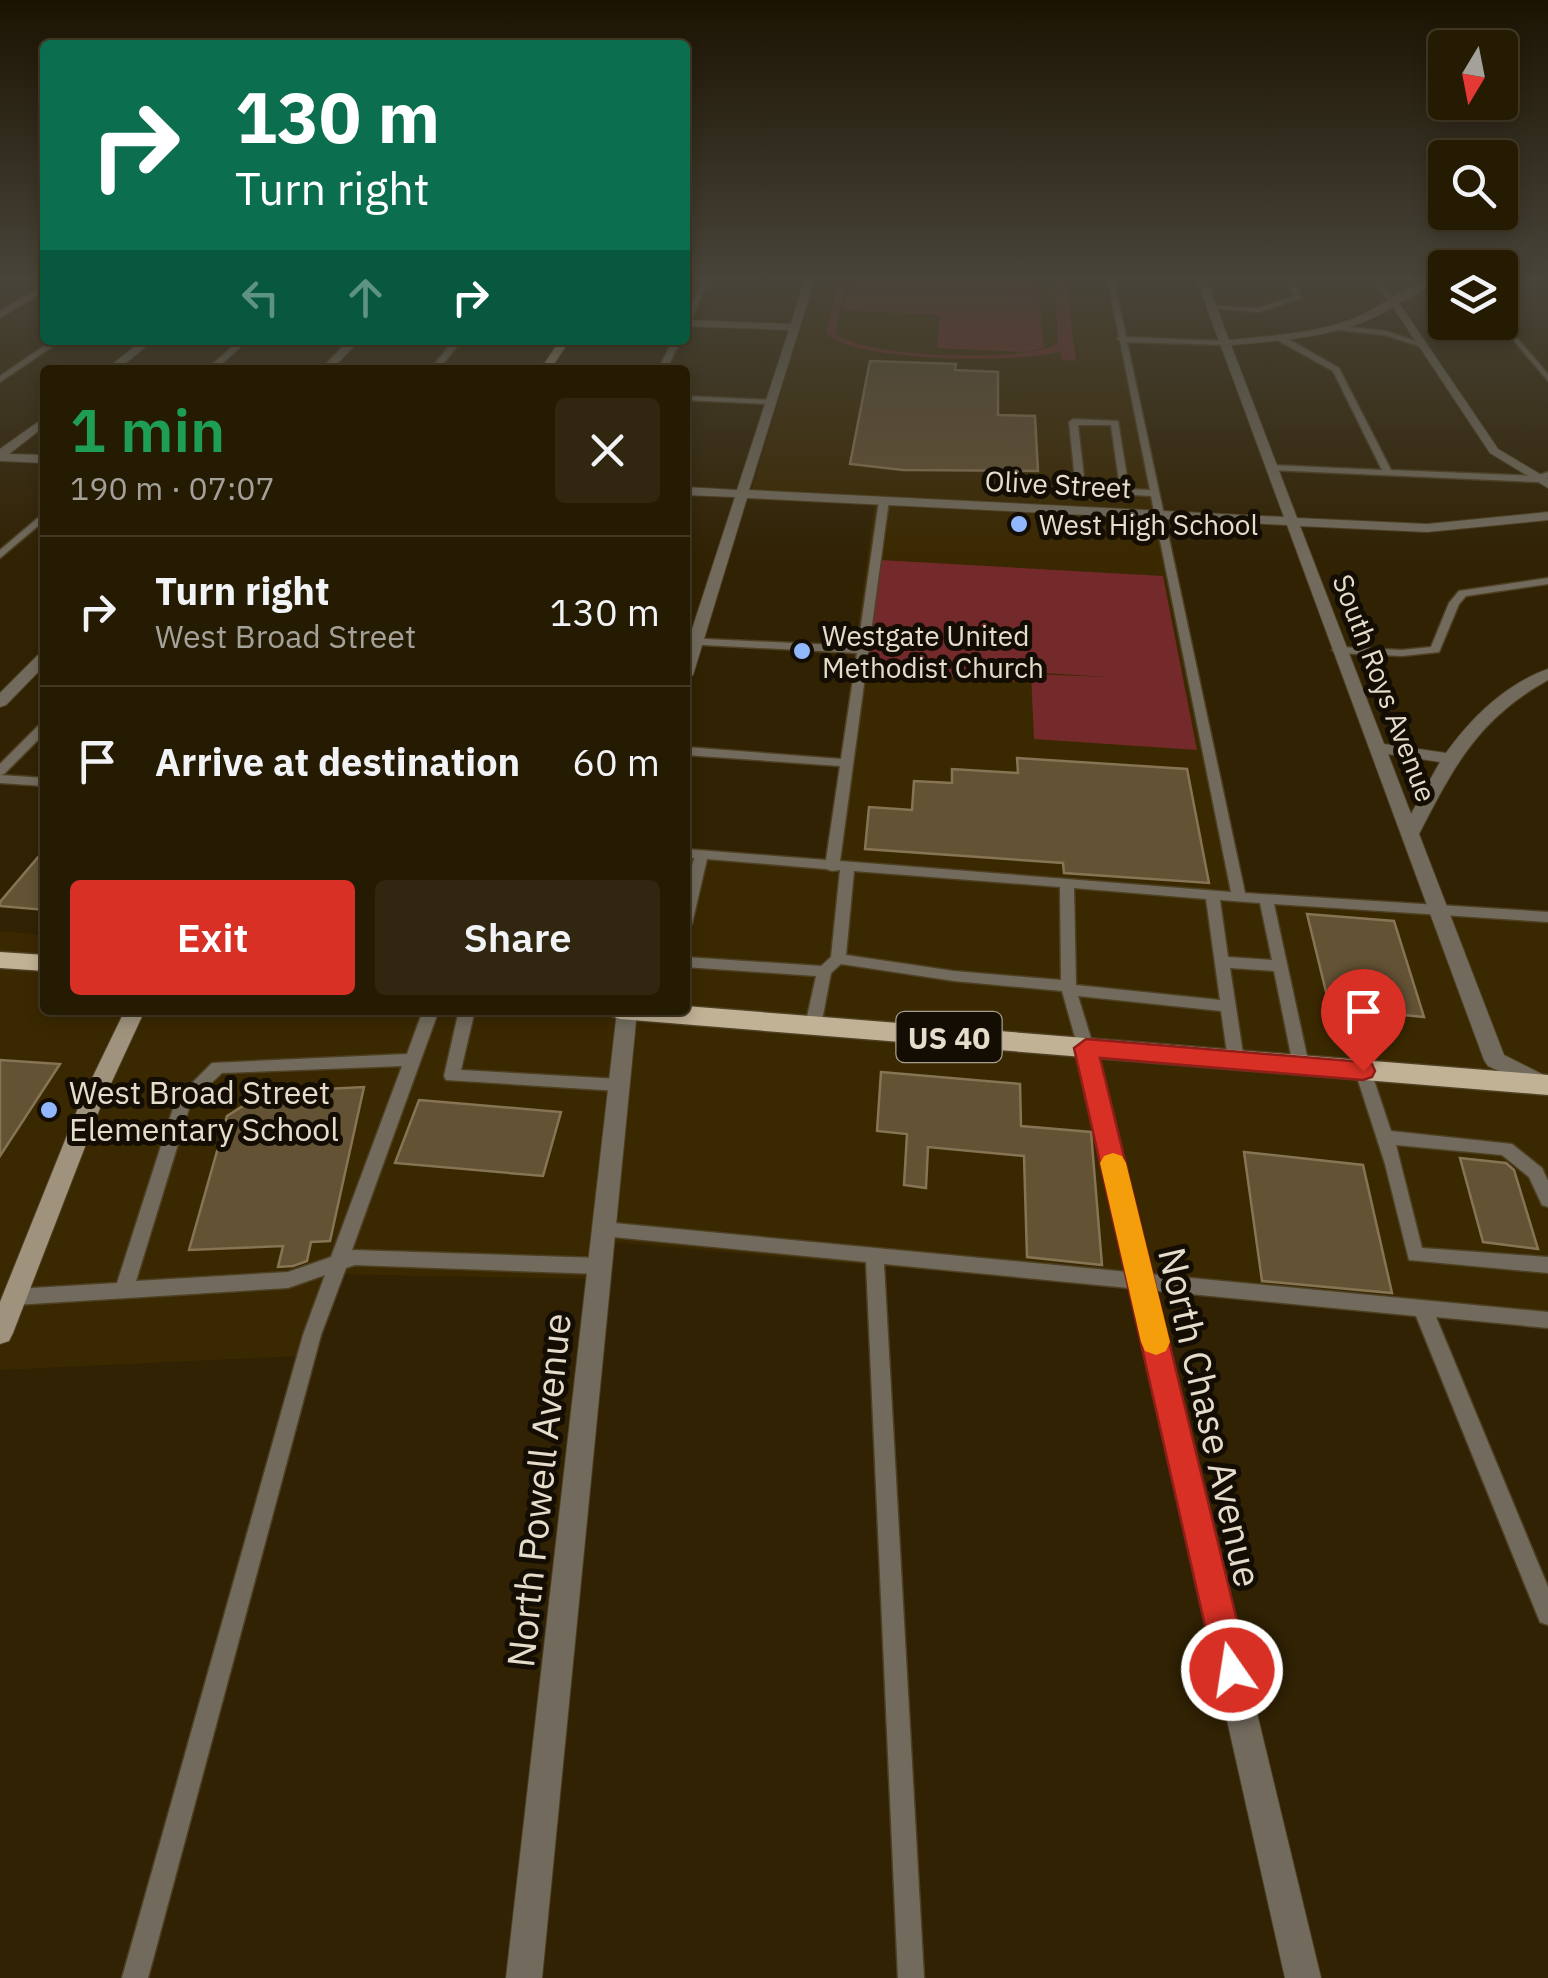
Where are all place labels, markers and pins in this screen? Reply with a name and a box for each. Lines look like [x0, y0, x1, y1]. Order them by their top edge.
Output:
place label: West High School [1039, 506, 1258, 543]
marker: West High School [1008, 513, 1030, 535]
place label: Westgate United Methodist Church [822, 617, 1044, 686]
marker: Westgate United Methodist Church [791, 640, 813, 662]
pin [1321, 969, 1406, 1072]
place label: West Broad Street Elementary School [69, 1071, 339, 1150]
marker: West Broad Street Elementary School [38, 1099, 60, 1121]

